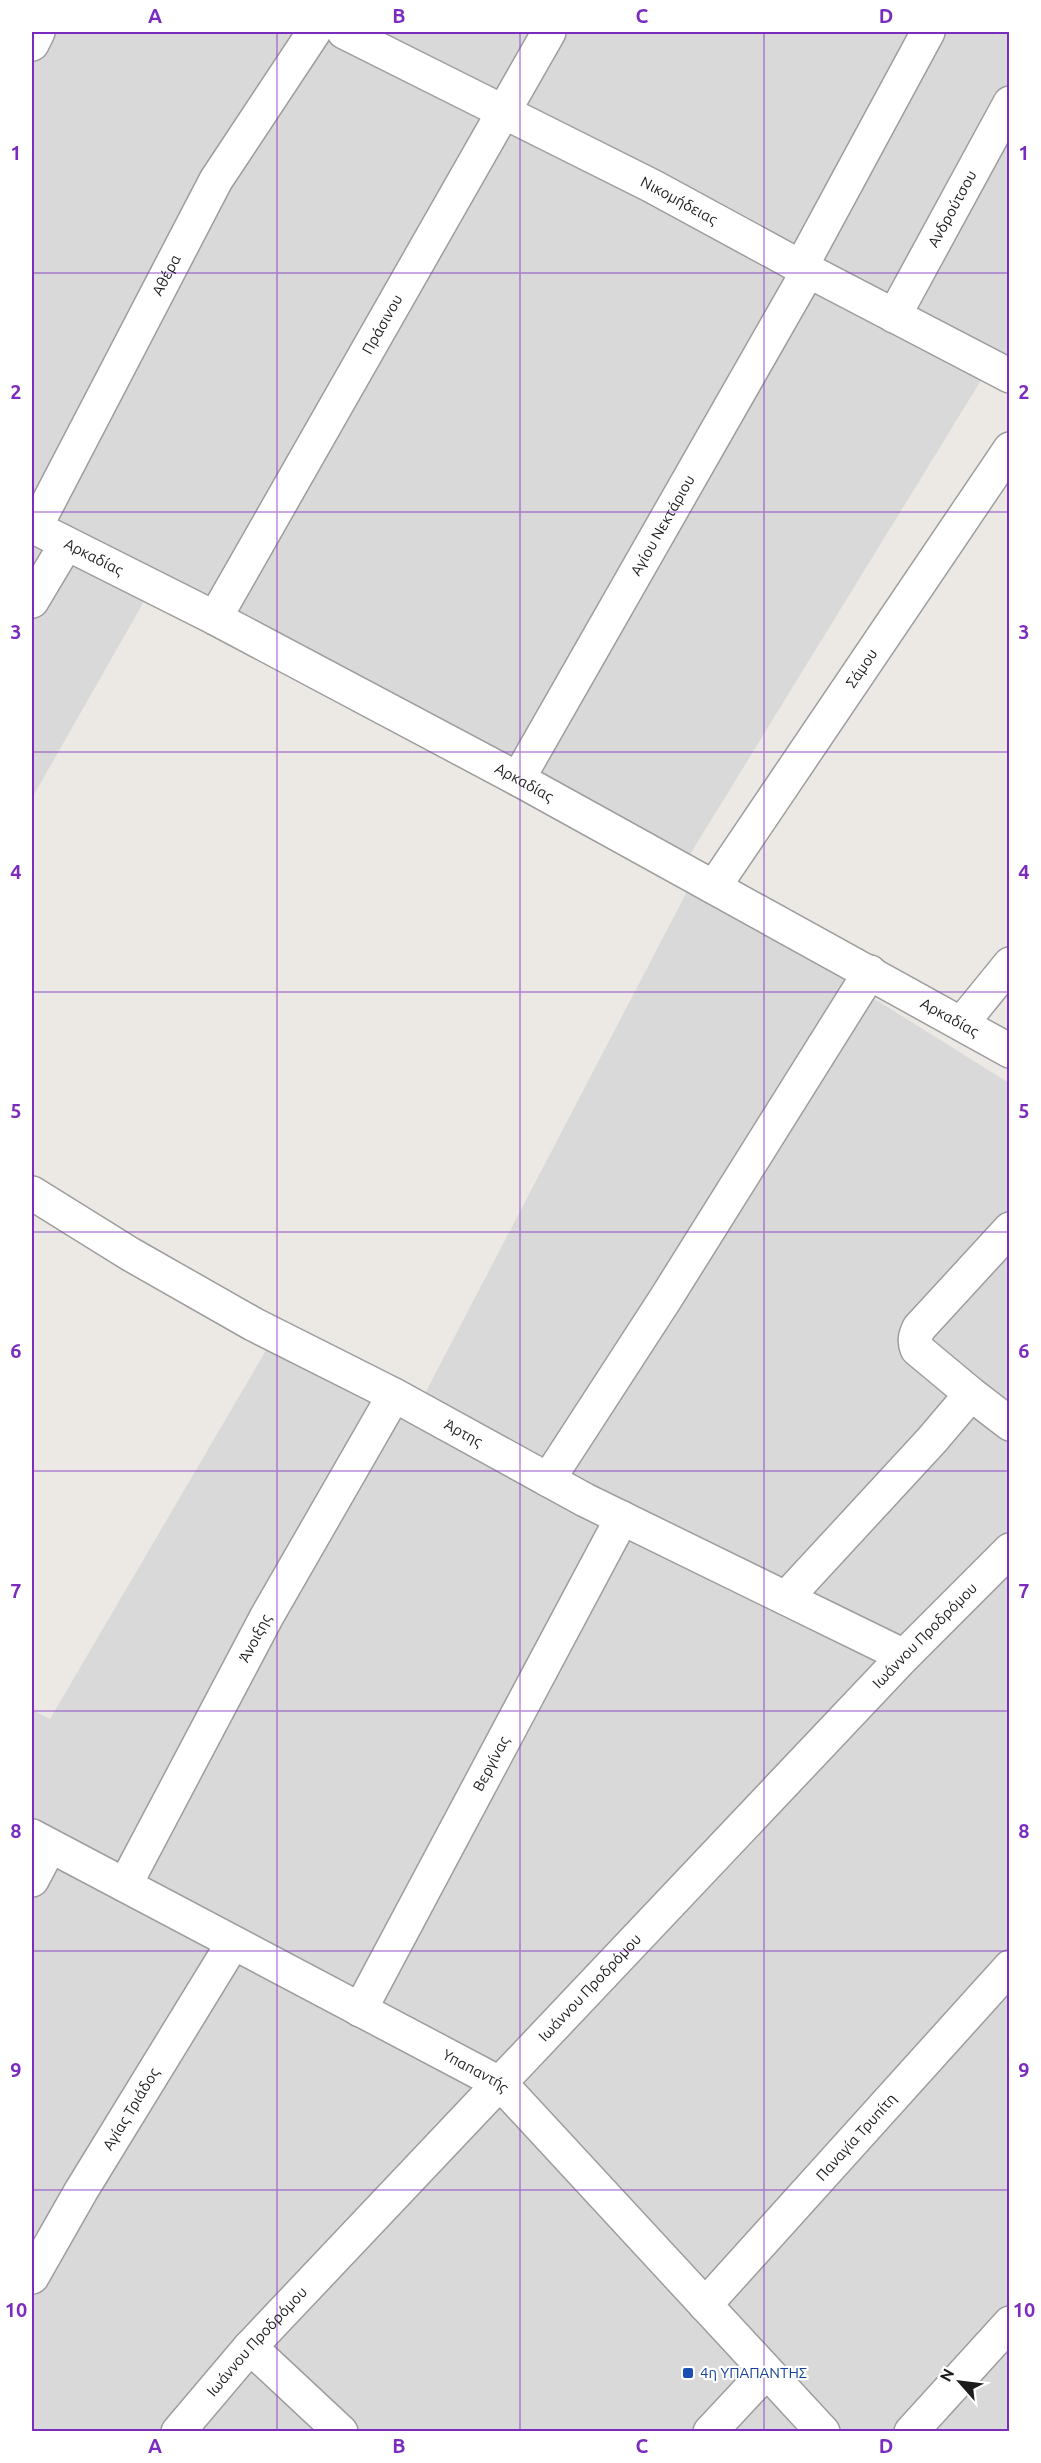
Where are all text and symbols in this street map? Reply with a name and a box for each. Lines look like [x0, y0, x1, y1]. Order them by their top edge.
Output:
text: A [148, 4, 162, 27]
text: B [392, 4, 406, 27]
text: C [636, 4, 649, 27]
text: D [879, 4, 893, 27]
text: 1 [10, 141, 22, 164]
text: 1 [1018, 141, 1030, 164]
street label: Ανδρούτσου [924, 167, 980, 250]
street label: Νικομήδειας [638, 173, 721, 228]
street label: Αθέρα [148, 251, 184, 298]
street label: Πράσινου [358, 291, 406, 357]
text: 2 [10, 380, 22, 403]
text: 2 [1018, 380, 1030, 403]
street label: Αγίου Νεκτάριου [627, 472, 698, 578]
street label: Αρκαδίας [62, 535, 126, 579]
text: 3 [10, 620, 22, 643]
text: 3 [1018, 620, 1030, 643]
street label: Σάμου [842, 645, 881, 691]
street label: Αρκαδίας [492, 759, 557, 805]
text: 4 [10, 860, 22, 883]
text: 4 [1018, 860, 1030, 883]
street label: Αρκαδίας [918, 994, 982, 1040]
text: 5 [10, 1099, 22, 1122]
text: 5 [1018, 1099, 1030, 1122]
text: 6 [10, 1339, 22, 1362]
text: 6 [1018, 1339, 1030, 1362]
street label: Άρτης [442, 1415, 486, 1450]
text: 7 [10, 1579, 22, 1602]
street label: Ιωάννου Προδρόμου [869, 1579, 980, 1692]
text: 7 [1018, 1579, 1030, 1602]
street label: Άνοιξης [235, 1611, 275, 1665]
street label: Βεργίνας [469, 1733, 512, 1794]
text: 8 [10, 1819, 22, 1842]
text: 8 [1018, 1819, 1030, 1842]
street label: Ιωάννου Προδρόμου [535, 1930, 644, 2045]
street label: Υπαπαντής [440, 2046, 513, 2095]
text: 9 [10, 2058, 22, 2081]
text: 9 [1018, 2058, 1030, 2081]
street label: Αγίας Τριάδος [99, 2064, 162, 2153]
street label: Παναγία Τρυπίτη [812, 2090, 900, 2184]
street label: Ιωάννου Προδρόμου [203, 2283, 310, 2400]
text: 10 [5, 2298, 27, 2321]
text: 10 [1013, 2298, 1035, 2321]
north arrow [930, 2352, 990, 2412]
place label: 4η ΥΠΑΠΑΝΤΗΣ [700, 2364, 807, 2381]
text: N [936, 2365, 958, 2384]
marker: 4η ΥΠΑΠΑΝΤΗΣ [681, 2366, 695, 2380]
text: A [148, 2434, 162, 2457]
text: B [392, 2434, 406, 2457]
text: C [636, 2434, 649, 2457]
text: D [879, 2434, 893, 2457]

